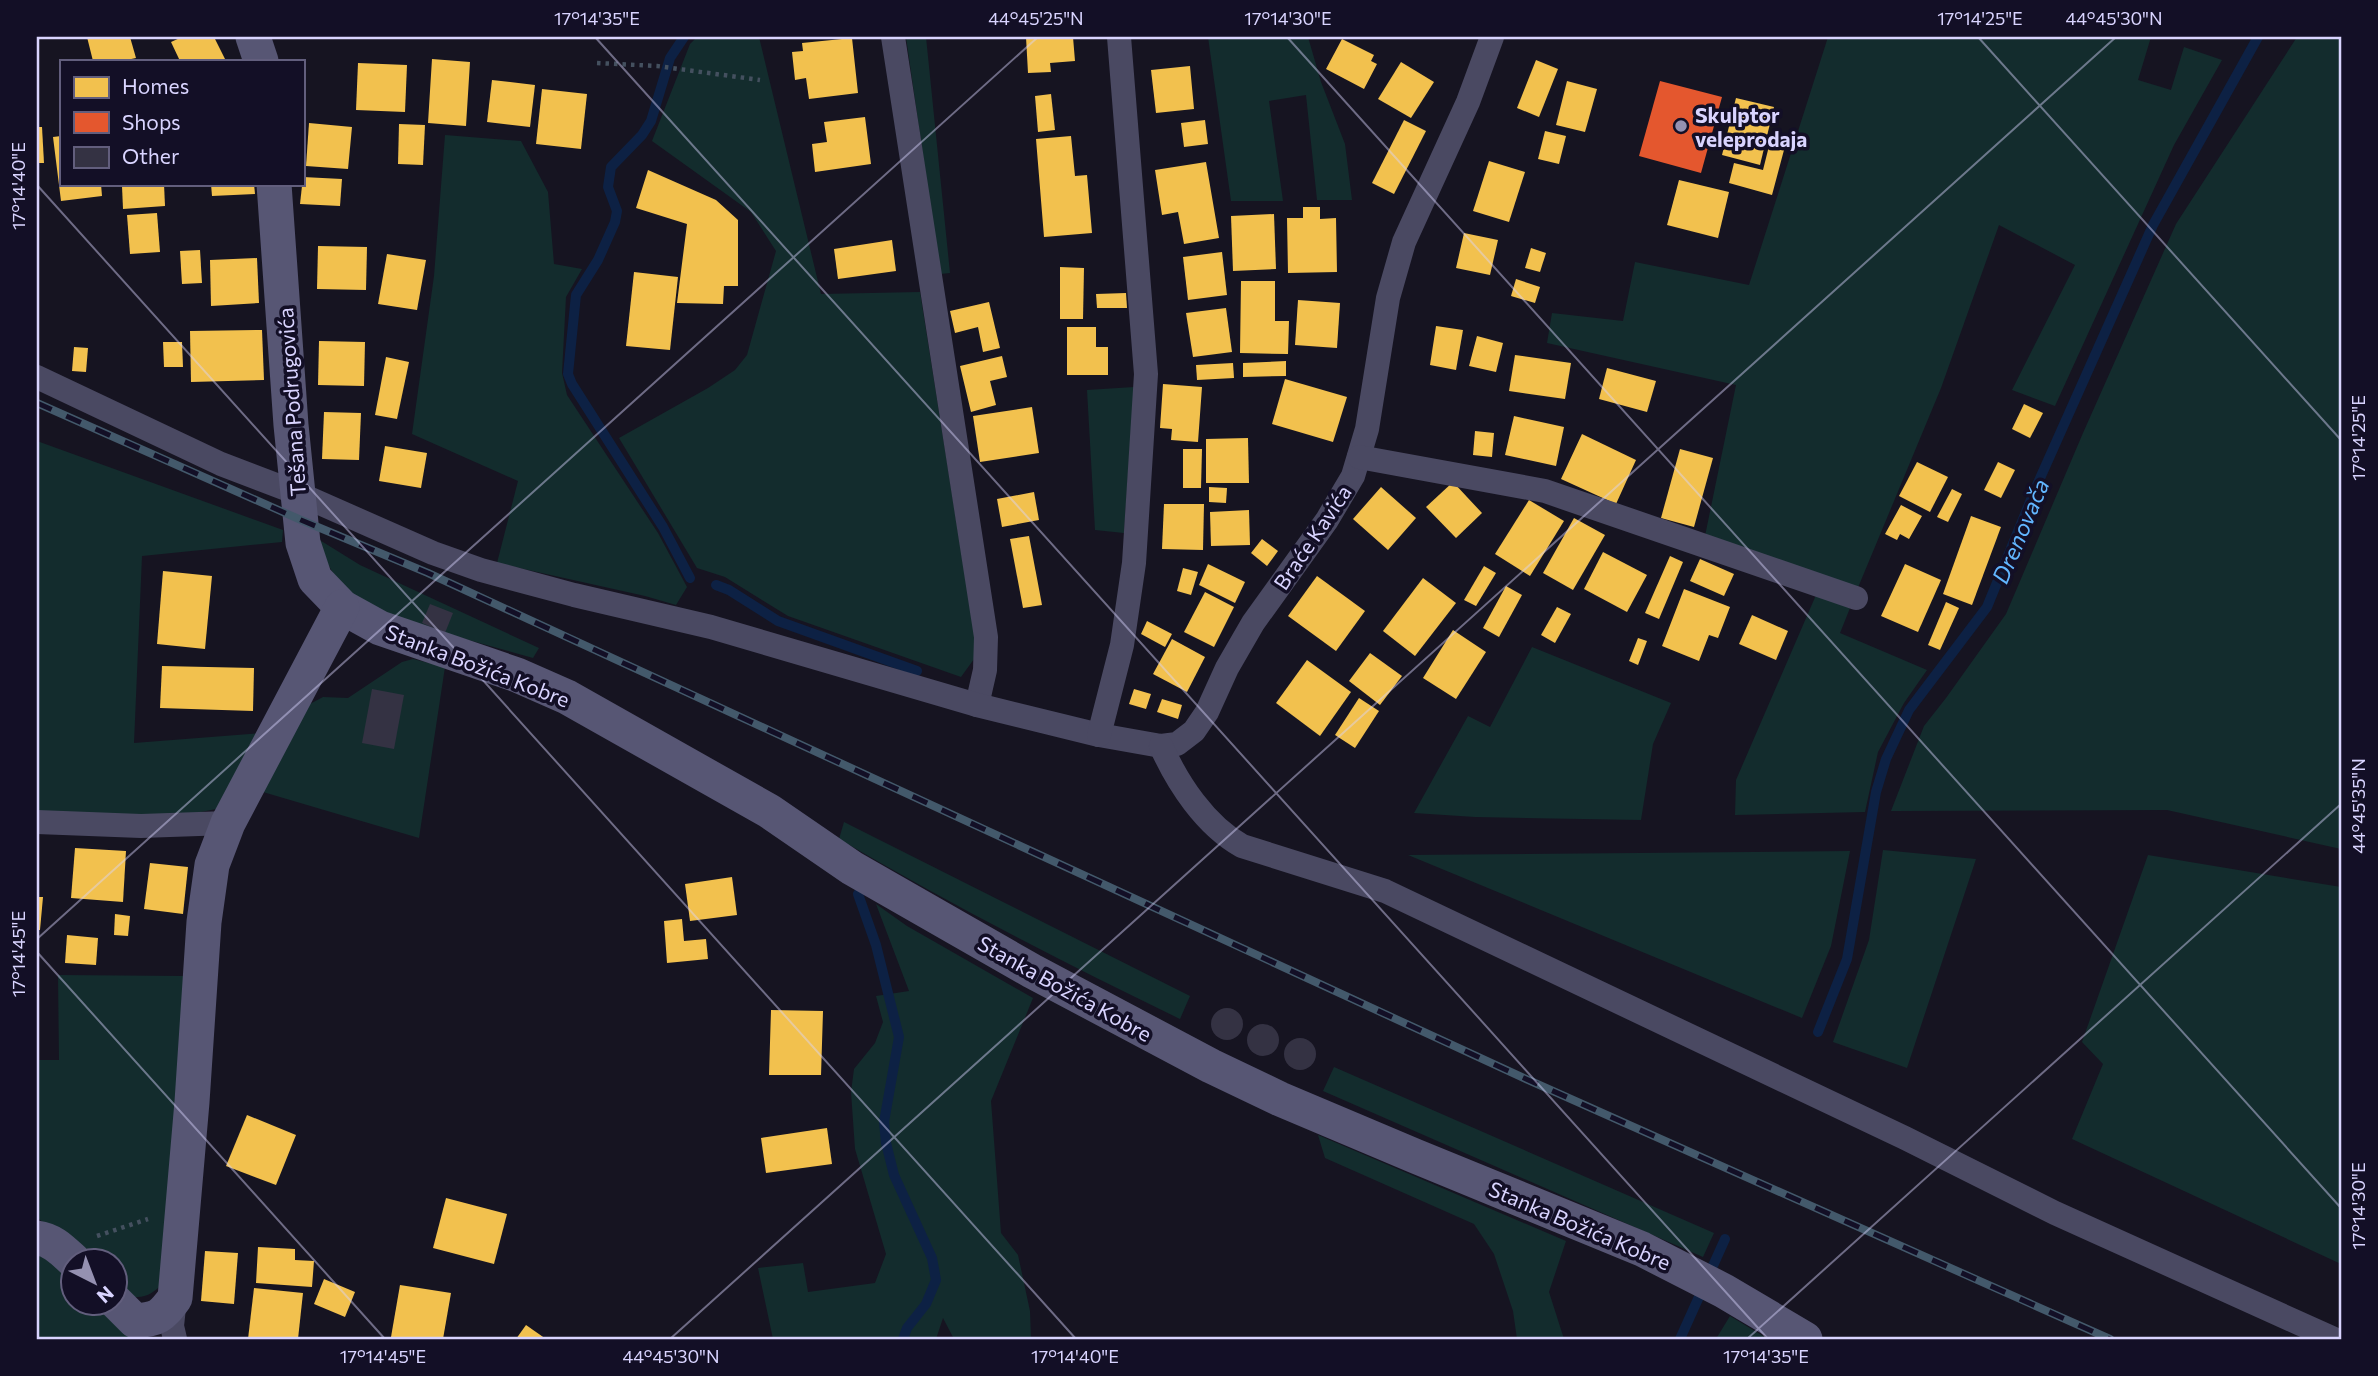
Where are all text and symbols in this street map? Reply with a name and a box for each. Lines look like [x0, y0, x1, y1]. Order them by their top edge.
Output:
text: 17°14'35"E [554, 7, 640, 29]
text: 44°45'25"N [988, 7, 1084, 29]
text: 17°14'30"E [1244, 7, 1332, 29]
text: 17°14'25"E [1937, 7, 2023, 29]
text: 44°45'30"N [2065, 7, 2163, 29]
legend [60, 60, 304, 186]
text: Homes [122, 73, 189, 98]
place label: Skulptor veleprodaja [1695, 102, 1807, 151]
text: Shops [122, 109, 181, 134]
marker: Skulptor veleprodaja [1673, 118, 1689, 134]
text: 17°14'40"E [7, 142, 29, 230]
text: Other [122, 143, 179, 168]
street label: Tešana Podrugovića [272, 307, 310, 497]
text: 17°14'25"E [2347, 395, 2369, 481]
water label: Drenovača [1985, 474, 2055, 588]
street label: Braće Kavića [1268, 480, 1356, 594]
street label: Stanka Božića Kobre [383, 618, 573, 712]
text: 44°45'35"N [2347, 758, 2369, 854]
text: 17°14'45"E [7, 911, 29, 997]
street label: Stanka Božića Kobre [974, 930, 1156, 1046]
text: 17°14'30"E [2347, 1162, 2369, 1250]
street label: Stanka Božića Kobre [1485, 1175, 1675, 1275]
north arrow [60, 1246, 130, 1316]
text: N [93, 1282, 119, 1308]
text: 17°14'45"E [340, 1345, 426, 1367]
text: 44°45'30"N [622, 1345, 720, 1367]
text: 17°14'40"E [1031, 1345, 1119, 1367]
text: 17°14'35"E [1723, 1345, 1809, 1367]

